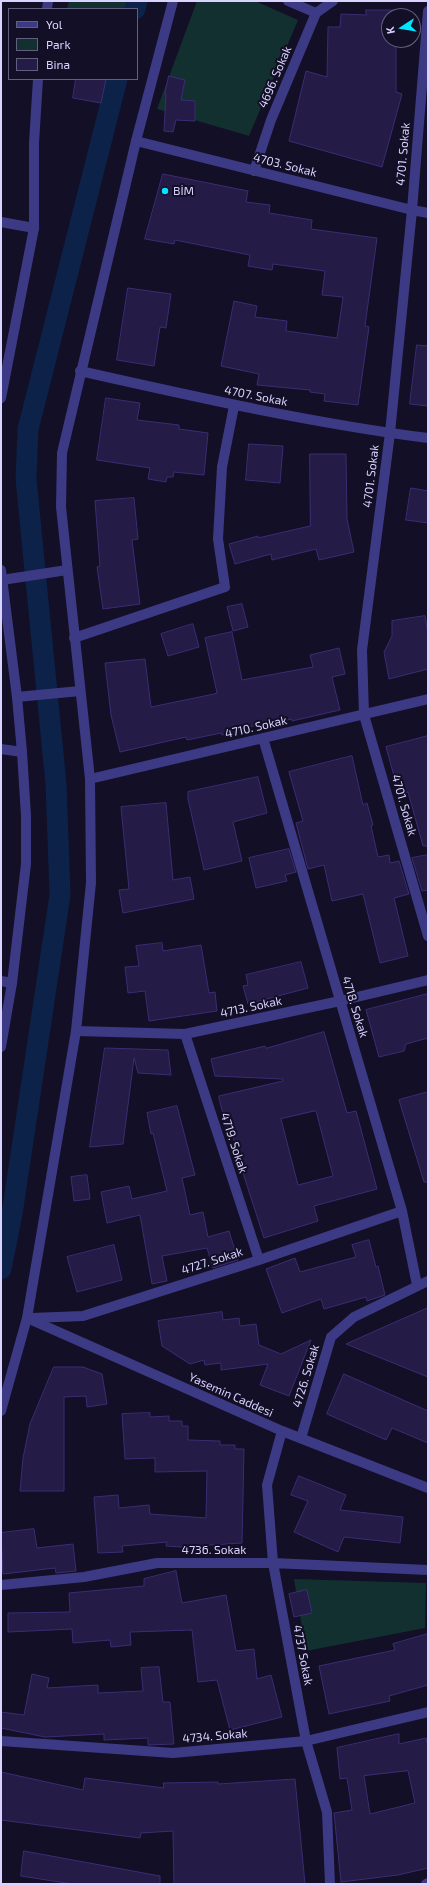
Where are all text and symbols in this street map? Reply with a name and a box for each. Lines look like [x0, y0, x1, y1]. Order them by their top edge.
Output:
legend [8, 8, 138, 80]
north arrow [381, 8, 421, 48]
text: Yol [46, 17, 62, 31]
text: K [383, 26, 397, 35]
text: Park [46, 37, 71, 51]
street label: 4696. Sokak [256, 44, 294, 110]
text: Bina [46, 57, 70, 71]
street label: 4701. Sokak [393, 122, 413, 186]
street label: 4703. Sokak [252, 150, 318, 180]
place label: BİM [173, 184, 194, 198]
marker: BİM [160, 186, 170, 196]
street label: 4707. Sokak [223, 383, 289, 409]
street label: 4701. Sokak [360, 444, 382, 508]
street label: 4710. Sokak [224, 713, 288, 741]
street label: 4701. Sokak [388, 773, 420, 837]
street label: 4718. Sokak [339, 975, 371, 1039]
street label: 4713. Sokak [219, 993, 283, 1021]
street label: 4719. Sokak [217, 1111, 251, 1175]
street label: 4727. Sokak [180, 1244, 244, 1278]
street label: 4726. Sokak [290, 1343, 322, 1409]
street label: Yasemin Caddesi [186, 1370, 276, 1420]
street label: 4736. Sokak [182, 1543, 246, 1557]
street label: 4737 Sokak [290, 1624, 316, 1686]
street label: 4734. Sokak [182, 1726, 248, 1746]

